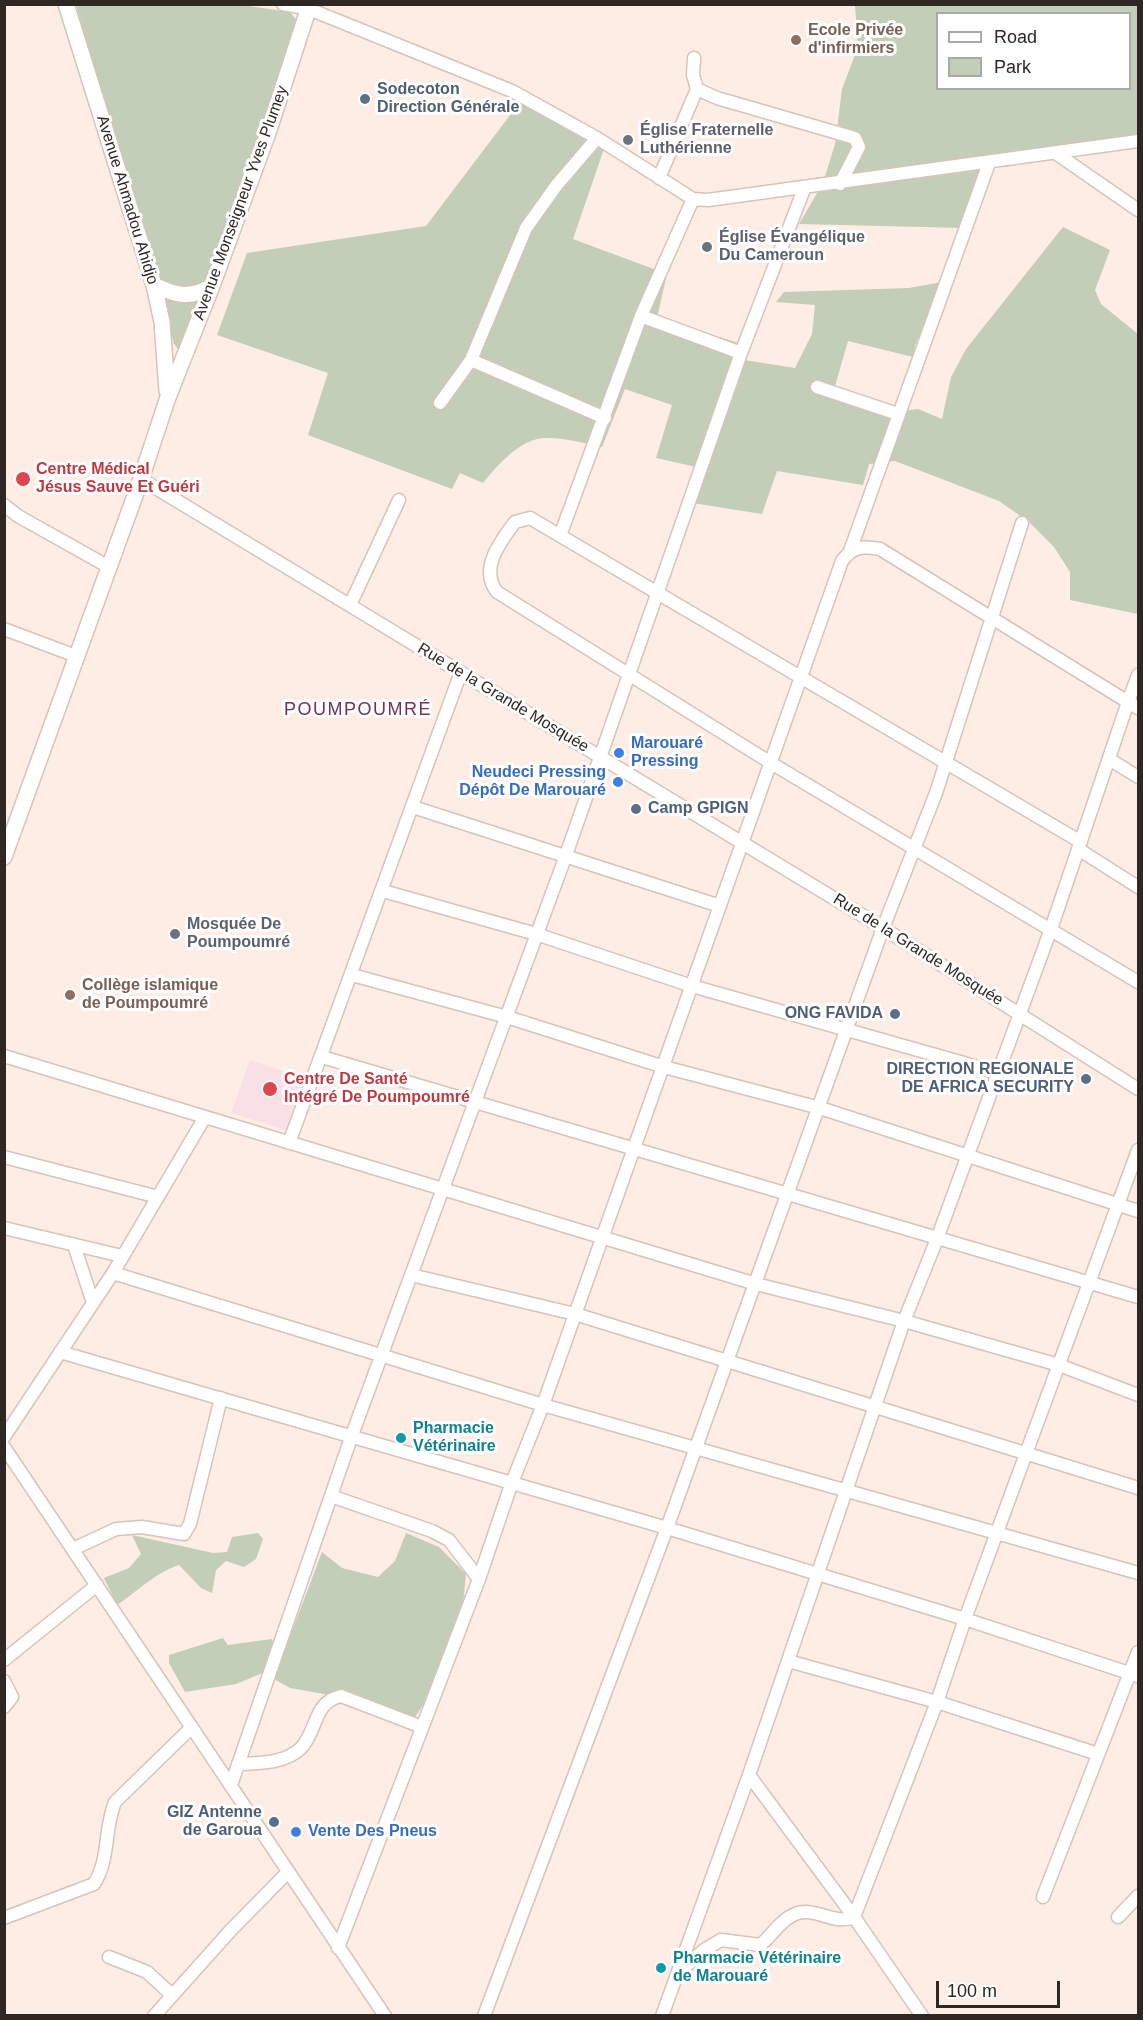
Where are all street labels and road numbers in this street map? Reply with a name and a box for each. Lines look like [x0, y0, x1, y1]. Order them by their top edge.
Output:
street label: Avenue Monseigneur Yves Plumey [190, 83, 292, 323]
street label: Avenue Ahmadou Ahidjo [92, 113, 162, 287]
street label: Rue de la Grande Mosquée [414, 639, 592, 757]
street label: Rue de la Grande Mosquée [830, 890, 1006, 1010]

